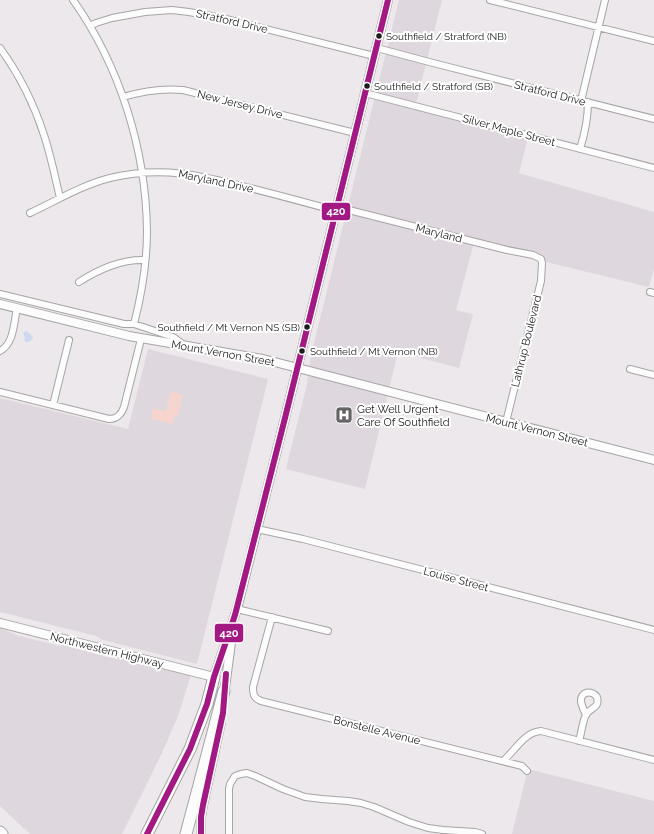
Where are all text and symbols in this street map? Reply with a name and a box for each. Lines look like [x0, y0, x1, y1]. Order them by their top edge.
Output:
street label: Stratford Drive [195, 7, 270, 36]
marker: Southfield / Stratford (NB) [374, 31, 384, 41]
place label: Southfield / Stratford (NB) [386, 31, 507, 42]
street label: Stratford Drive [513, 78, 588, 109]
marker: Southfield / Stratford (SB) [362, 81, 372, 91]
place label: Southfield / Stratford (SB) [374, 81, 493, 92]
street label: New Jersey Drive [196, 88, 285, 122]
street label: Silver Maple Street [461, 112, 557, 149]
street label: Maryland Drive [177, 167, 255, 196]
line badge: 420 [321, 202, 351, 221]
text: 420 [326, 205, 346, 218]
street label: Maryland [414, 221, 464, 246]
street label: Lathrup Boulevard [509, 294, 544, 389]
place label: Southfield / Mt Vernon NS (SB) [158, 322, 300, 333]
marker: Southfield / Mt Vernon NS (SB) [302, 322, 312, 332]
street label: Mount Vernon Street [170, 338, 276, 369]
marker: Southfield / Mt Vernon (NB) [297, 346, 307, 356]
place label: Southfield / Mt Vernon (NB) [310, 346, 438, 357]
place label: Get Well Urgent Care Of Southfield [357, 403, 450, 429]
hospital icon: Get Well Urgent Care Of Southfield [334, 405, 354, 425]
street label: Mount Vernon Street [484, 411, 590, 450]
street label: Louise Street [422, 565, 490, 594]
line badge: 420 [214, 623, 244, 643]
text: 420 [219, 627, 239, 640]
street label: Northwestern Highway [49, 630, 165, 671]
street label: Bonstelle Avenue [332, 713, 422, 748]

